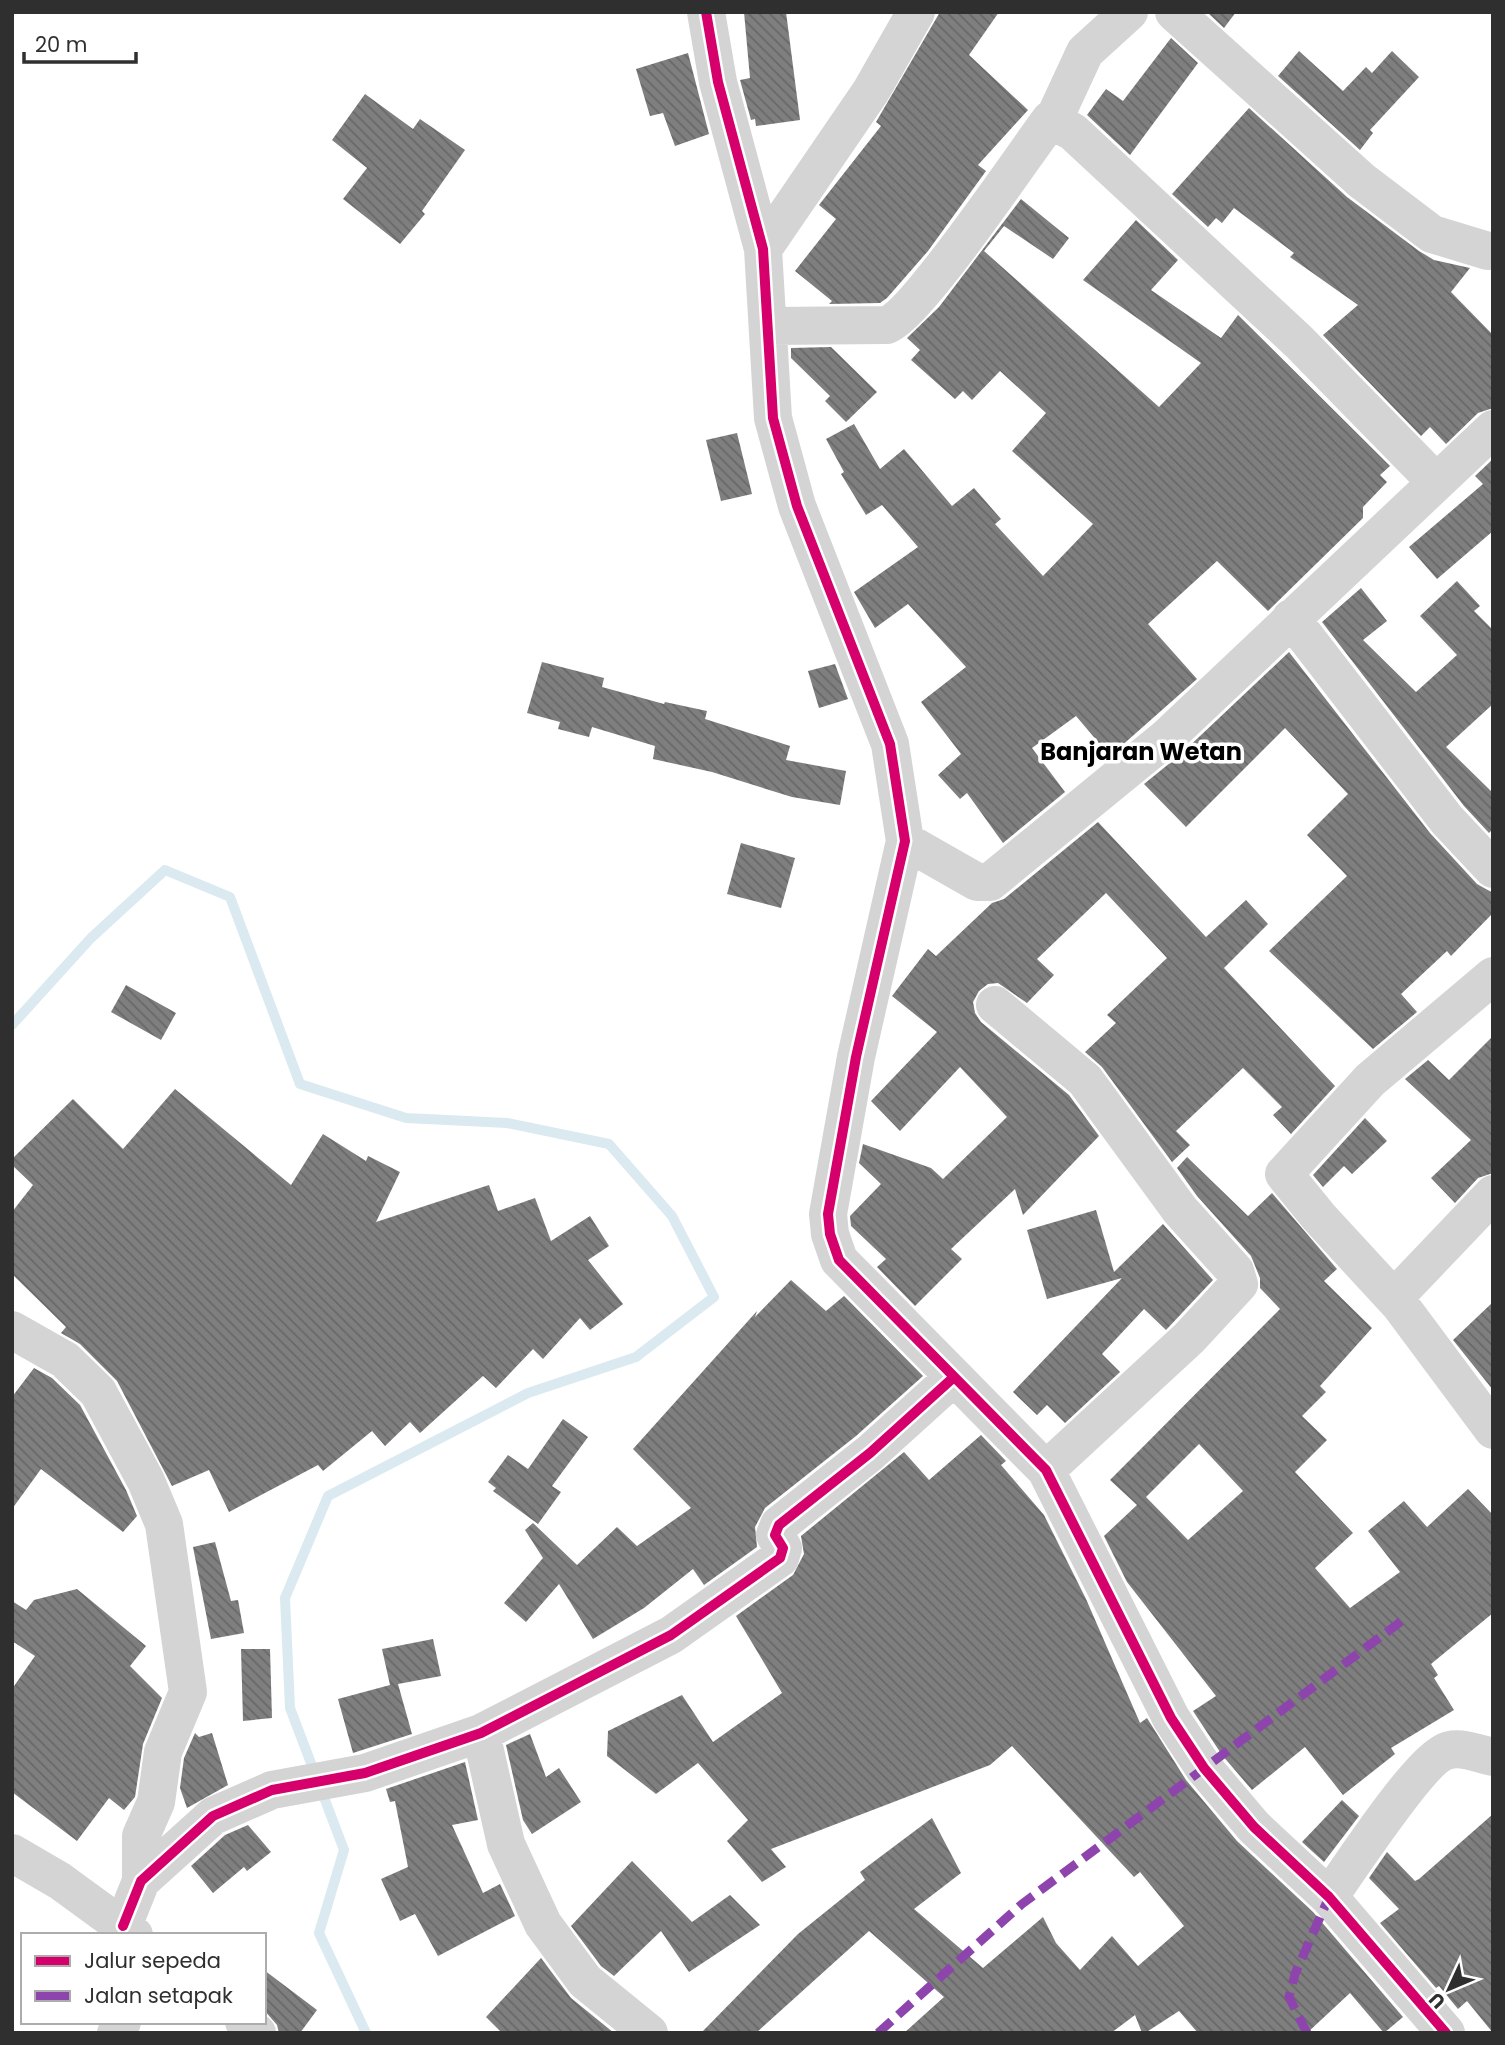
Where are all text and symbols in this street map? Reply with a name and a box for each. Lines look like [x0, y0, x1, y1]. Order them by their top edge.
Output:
scale bar [24, 21, 136, 65]
text: 20 m [35, 30, 88, 59]
district label: Banjaran Wetan [1040, 735, 1242, 768]
legend [21, 1933, 266, 2024]
text: Jalur sepeda [84, 1946, 221, 1975]
north arrow [1414, 1954, 1484, 2024]
text: Jalan setapak [84, 1981, 233, 2010]
text: U [1423, 1986, 1451, 2015]

